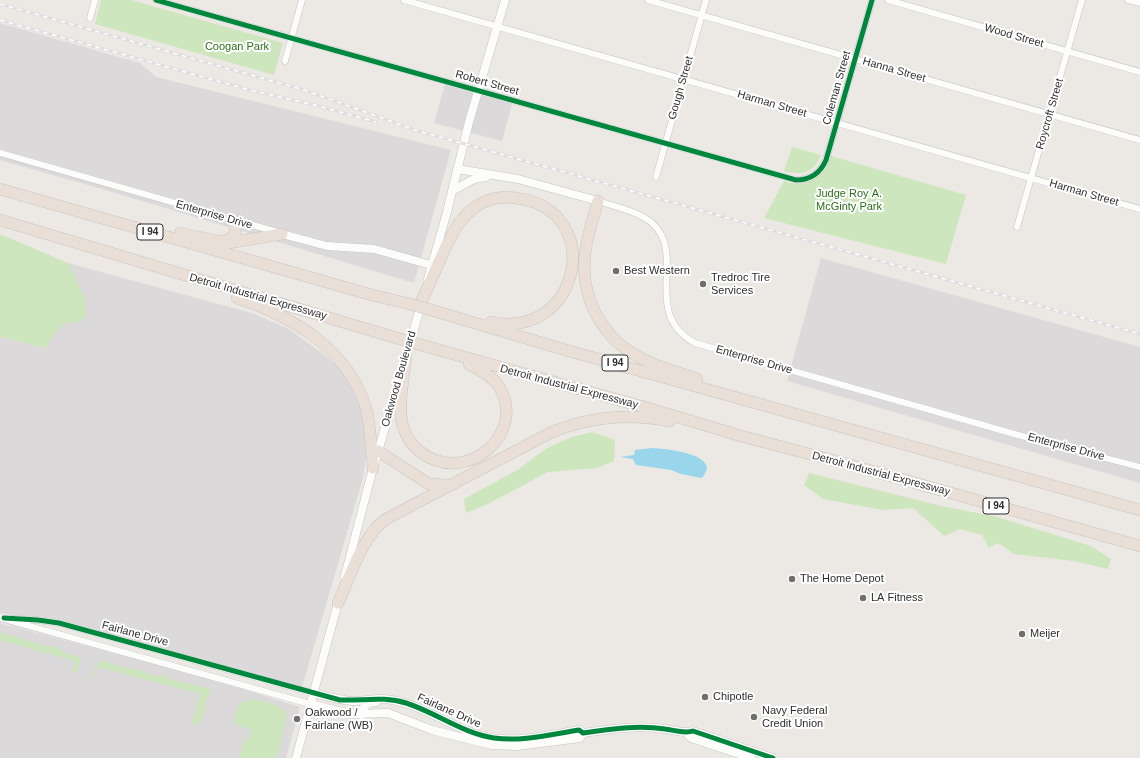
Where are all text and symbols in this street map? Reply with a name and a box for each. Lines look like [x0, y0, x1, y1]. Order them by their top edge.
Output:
street label: Wood Street [983, 21, 1045, 51]
park label: Coogan Park [205, 40, 269, 54]
street label: Coleman Street [820, 49, 854, 127]
street label: Gough Street [666, 55, 696, 121]
street label: Hanna Street [861, 55, 927, 85]
street label: Robert Street [454, 68, 520, 98]
street label: Roycroft Street [1034, 77, 1066, 151]
street label: Harman Street [736, 88, 808, 120]
street label: Harman Street [1048, 177, 1120, 209]
park label: Judge Roy A. McGinty Park [816, 187, 882, 213]
street label: Enterprise Drive [174, 198, 254, 232]
road number: I 94 [137, 224, 163, 240]
place label: Best Western [624, 264, 690, 278]
marker: Best Western [611, 266, 621, 276]
street label: Detroit Industrial Expressway [188, 271, 328, 323]
place label: Tredroc Tire Services [711, 271, 770, 297]
marker: Tredroc Tire Services [698, 279, 708, 289]
street label: Oakwood Boulevard [379, 330, 419, 428]
street label: Enterprise Drive [714, 343, 794, 377]
road number: I 94 [602, 355, 628, 371]
street label: Detroit Industrial Expressway [498, 362, 640, 412]
street label: Enterprise Drive [1026, 430, 1106, 464]
street label: Detroit Industrial Expressway [810, 449, 952, 499]
road number: I 94 [983, 498, 1009, 514]
place label: The Home Depot [800, 572, 884, 586]
marker: The Home Depot [787, 574, 797, 584]
place label: LA Fitness [871, 591, 923, 605]
marker: LA Fitness [858, 593, 868, 603]
street label: Fairlane Drive [100, 619, 170, 649]
place label: Meijer [1030, 627, 1060, 641]
marker: Meijer [1017, 629, 1027, 639]
place label: Chipotle [713, 690, 753, 704]
street label: Fairlane Drive [415, 691, 483, 731]
marker: Chipotle [700, 692, 710, 702]
place label: Navy Federal Credit Union [762, 704, 827, 730]
place label: Oakwood / Fairlane (WB) [305, 706, 373, 732]
marker: Navy Federal Credit Union [749, 712, 759, 722]
marker: Oakwood / Fairlane (WB) [292, 714, 302, 724]

